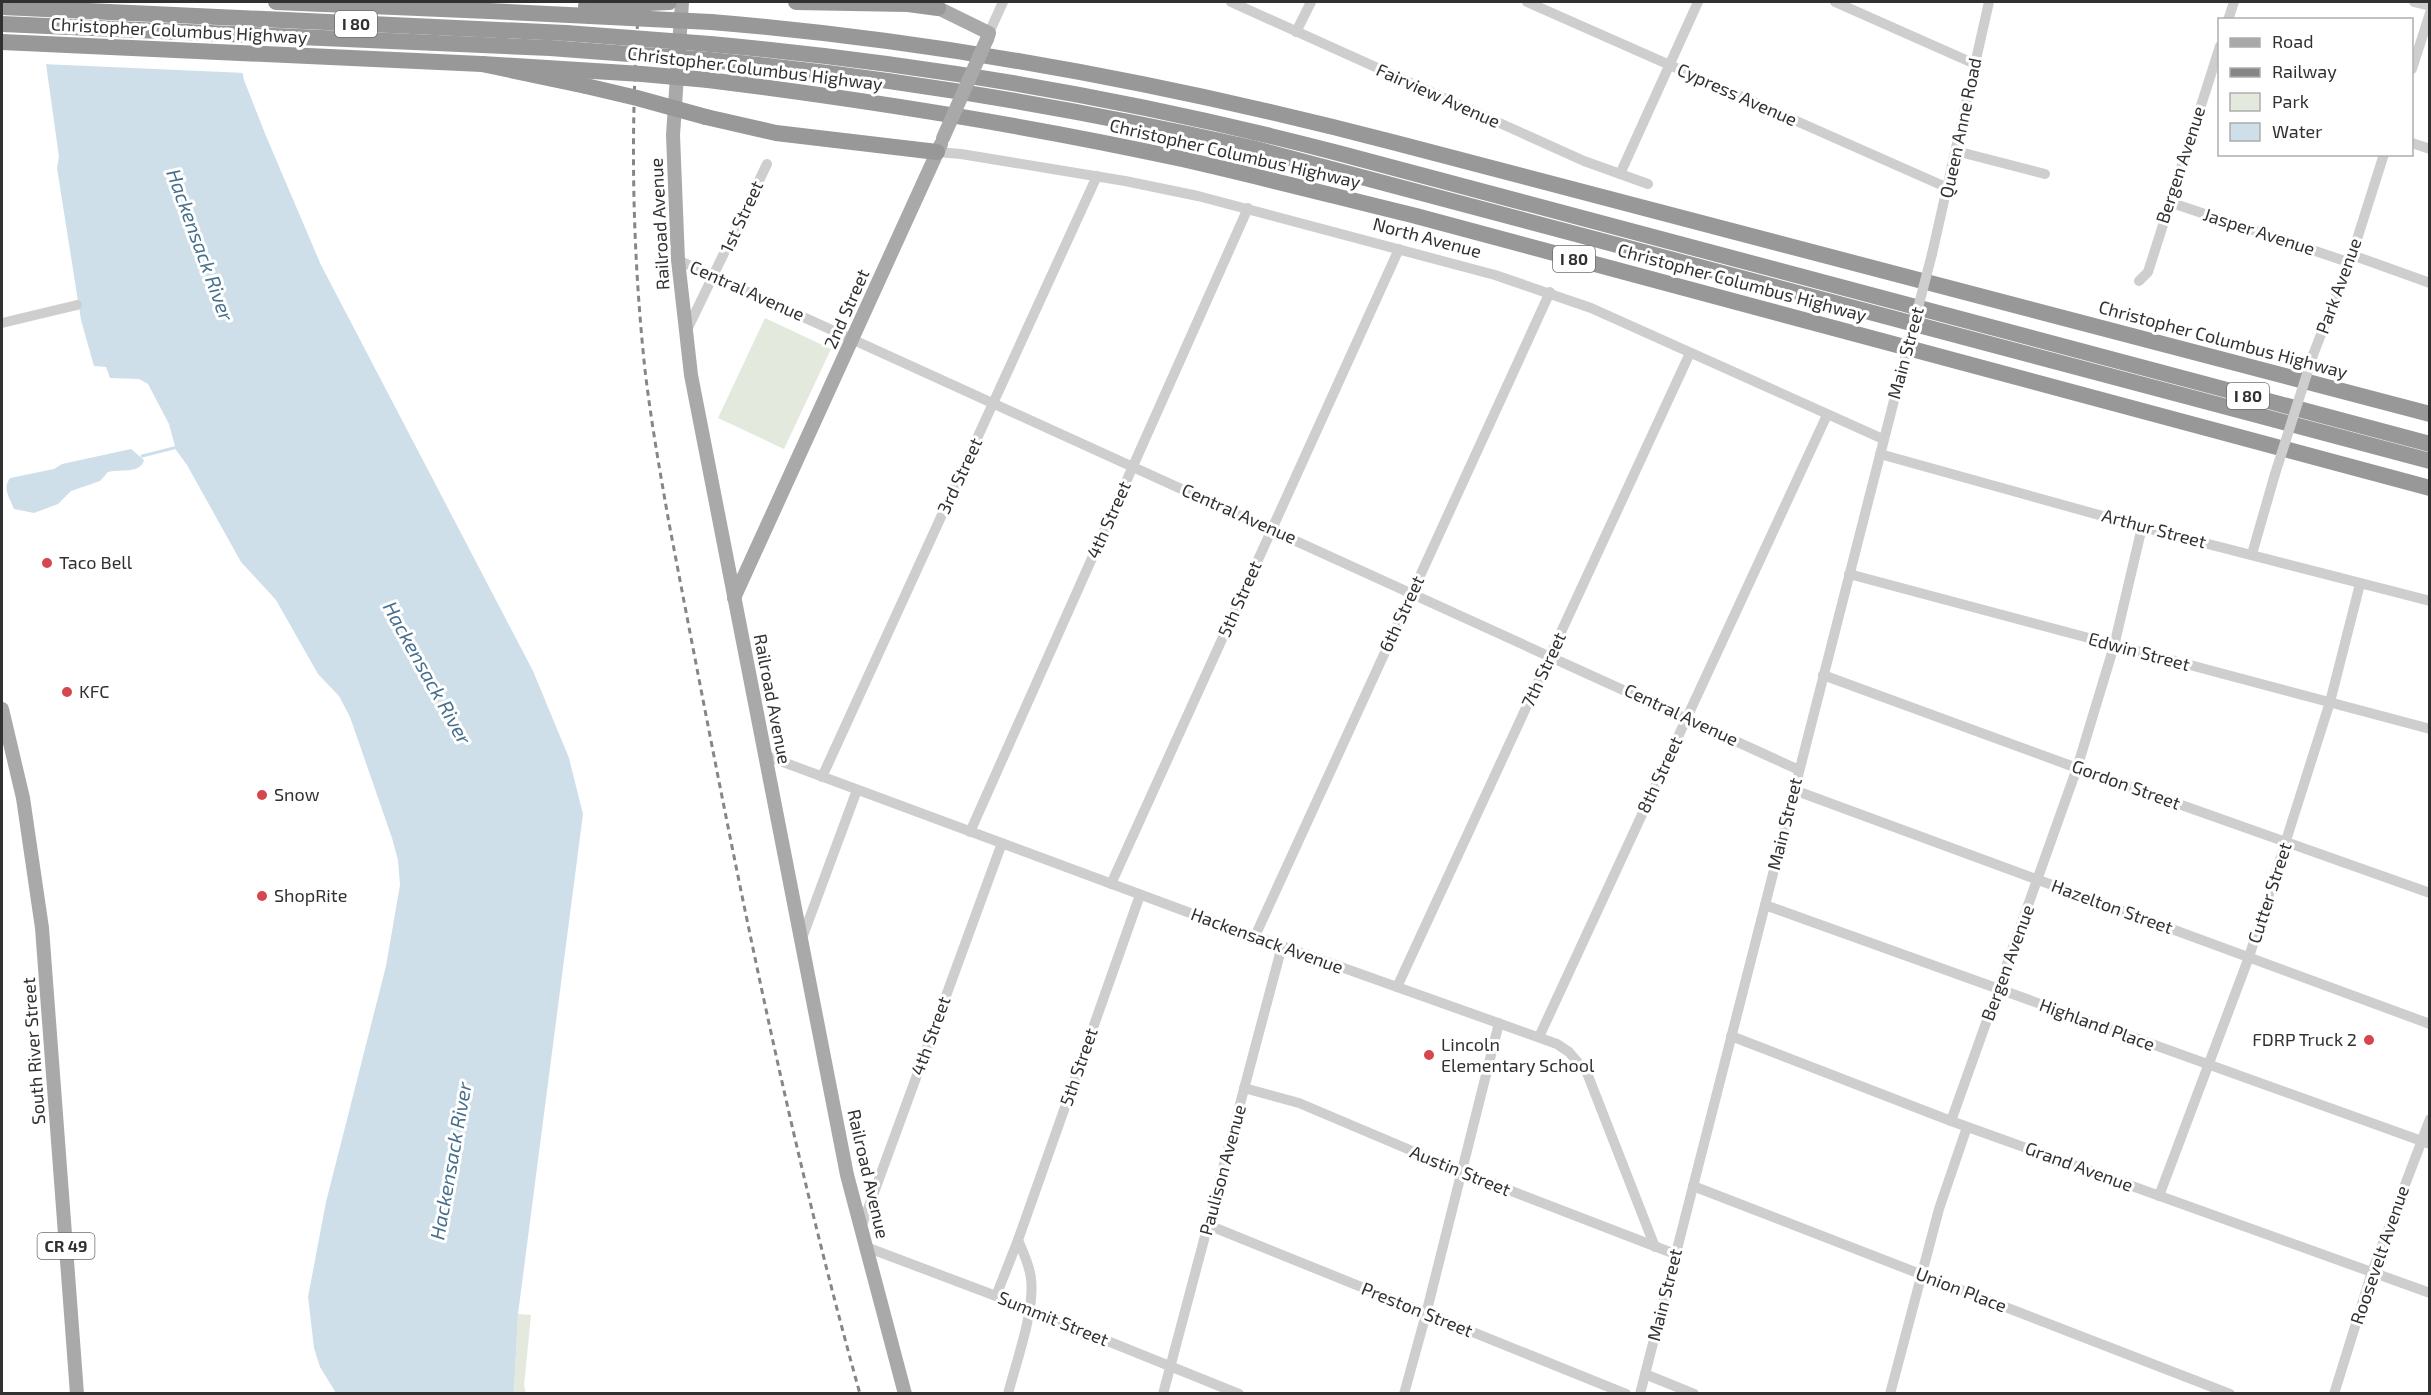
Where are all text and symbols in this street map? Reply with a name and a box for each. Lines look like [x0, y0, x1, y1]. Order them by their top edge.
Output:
road number: I 80 [335, 11, 377, 37]
street label: Christopher Columbus Highway [50, 12, 308, 48]
legend [2218, 18, 2413, 156]
text: Road [2272, 30, 2313, 52]
street label: Christopher Columbus Highway [626, 41, 884, 95]
street label: Queen Anne Road [1934, 56, 1986, 200]
street label: Fairview Avenue [1373, 58, 1504, 132]
street label: Cypress Avenue [1674, 58, 1801, 130]
text: Railway [2272, 60, 2337, 82]
text: Park [2272, 90, 2309, 112]
street label: Bergen Avenue [2151, 103, 2209, 226]
street label: Christopher Columbus Highway [1108, 113, 1363, 193]
text: Water [2272, 120, 2322, 142]
street label: Railroad Avenue [645, 158, 673, 291]
water label: Hackensack River [162, 165, 240, 325]
street label: 1st Street [715, 177, 767, 256]
street label: Jasper Avenue [2201, 203, 2318, 259]
street label: North Avenue [1371, 212, 1484, 262]
street label: Park Avenue [2311, 235, 2366, 337]
street label: Christopher Columbus Highway [1615, 238, 1870, 326]
road number: I 80 [1553, 246, 1595, 272]
street label: Central Avenue [687, 255, 808, 325]
street label: 2nd Street [819, 265, 873, 352]
street label: Christopher Columbus Highway [2096, 295, 2351, 383]
street label: Main Street [1882, 304, 1928, 401]
road number: I 80 [2227, 383, 2269, 409]
street label: 3rd Street [932, 434, 986, 517]
street label: 4th Street [1081, 477, 1135, 562]
street label: Central Avenue [1179, 478, 1300, 548]
street label: Arthur Street [2100, 504, 2209, 553]
place label: Taco Bell [59, 551, 133, 573]
marker: Taco Bell [40, 556, 54, 570]
street label: 5th Street [1213, 557, 1266, 640]
street label: 6th Street [1374, 572, 1428, 655]
water label: Hackensack River [379, 597, 478, 749]
street label: Edwin Street [2086, 627, 2193, 675]
street label: 7th Street [1516, 628, 1570, 711]
street label: Railroad Avenue [750, 632, 796, 766]
street label: Central Avenue [1621, 678, 1742, 750]
place label: KFC [79, 680, 109, 702]
marker: KFC [60, 685, 74, 699]
street label: 8th Street [1632, 733, 1687, 817]
street label: Gordon Street [2069, 754, 2184, 814]
street label: Main Street [1762, 775, 1806, 872]
place label: Snow [274, 783, 320, 805]
marker: Snow [255, 788, 269, 802]
street label: Cutter Street [2242, 839, 2296, 946]
street label: Hazelton Street [2049, 874, 2176, 938]
place label: ShopRite [274, 884, 347, 906]
marker: ShopRite [255, 889, 269, 903]
street label: Hackensack Avenue [1188, 902, 1346, 978]
street label: Bergen Avenue [1976, 902, 2038, 1024]
street label: South River Street [17, 977, 49, 1125]
street label: 4th Street [906, 993, 955, 1078]
street label: Highland Place [2037, 993, 2158, 1055]
street label: 5th Street [1054, 1025, 1102, 1109]
place label: FDRP Truck 2 [2252, 1028, 2357, 1050]
place label: Lincoln Elementary School [1441, 1033, 1595, 1076]
marker: FDRP Truck 2 [2362, 1033, 2376, 1047]
marker: Lincoln Elementary School [1422, 1048, 1436, 1062]
water label: Hackensack River [424, 1079, 476, 1242]
street label: Paulison Avenue [1194, 1102, 1250, 1237]
street label: Railroad Avenue [843, 1107, 895, 1241]
street label: Grand Avenue [2022, 1136, 2136, 1196]
street label: Austin Street [1407, 1140, 1514, 1200]
street label: Roosevelt Avenue [2345, 1182, 2413, 1327]
road number: CR 49 [38, 1233, 94, 1259]
street label: Main Street [1642, 1246, 1686, 1343]
street label: Union Place [1913, 1262, 2010, 1316]
street label: Preston Street [1359, 1277, 1476, 1341]
street label: Summit Street [995, 1286, 1112, 1350]

